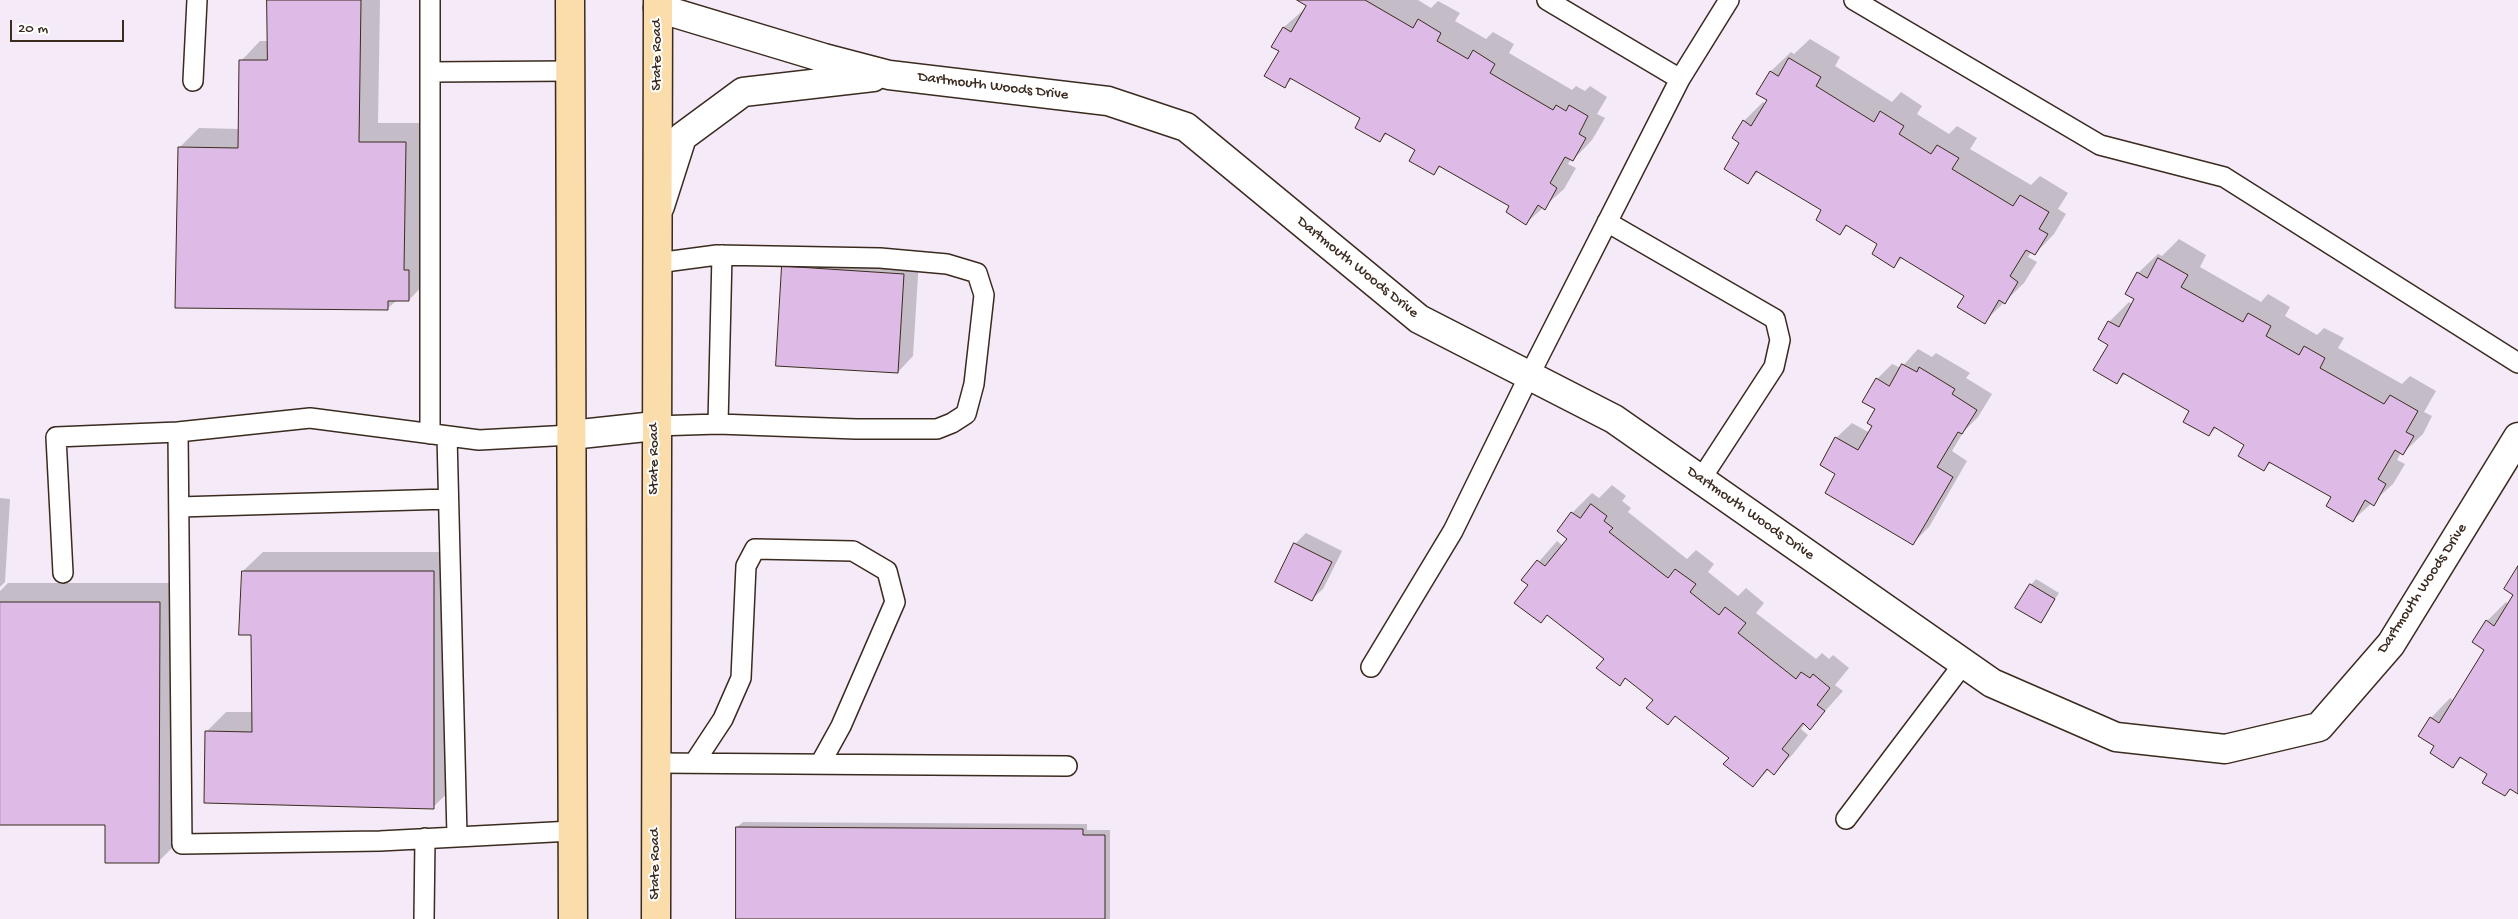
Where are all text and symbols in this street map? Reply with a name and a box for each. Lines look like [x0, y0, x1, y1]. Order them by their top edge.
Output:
scale bar [12, 10, 126, 42]
street label: State Road [649, 19, 667, 91]
text: 20 m [18, 20, 48, 38]
street label: Dartmouth Woods Drive [917, 69, 1069, 105]
street label: Dartmouth Woods Drive [1292, 213, 1422, 323]
street label: State Road [646, 423, 664, 495]
street label: Dartmouth Woods Drive [1683, 463, 1817, 565]
street label: Dartmouth Woods Drive [2374, 521, 2472, 657]
street label: State Road [647, 828, 665, 900]

